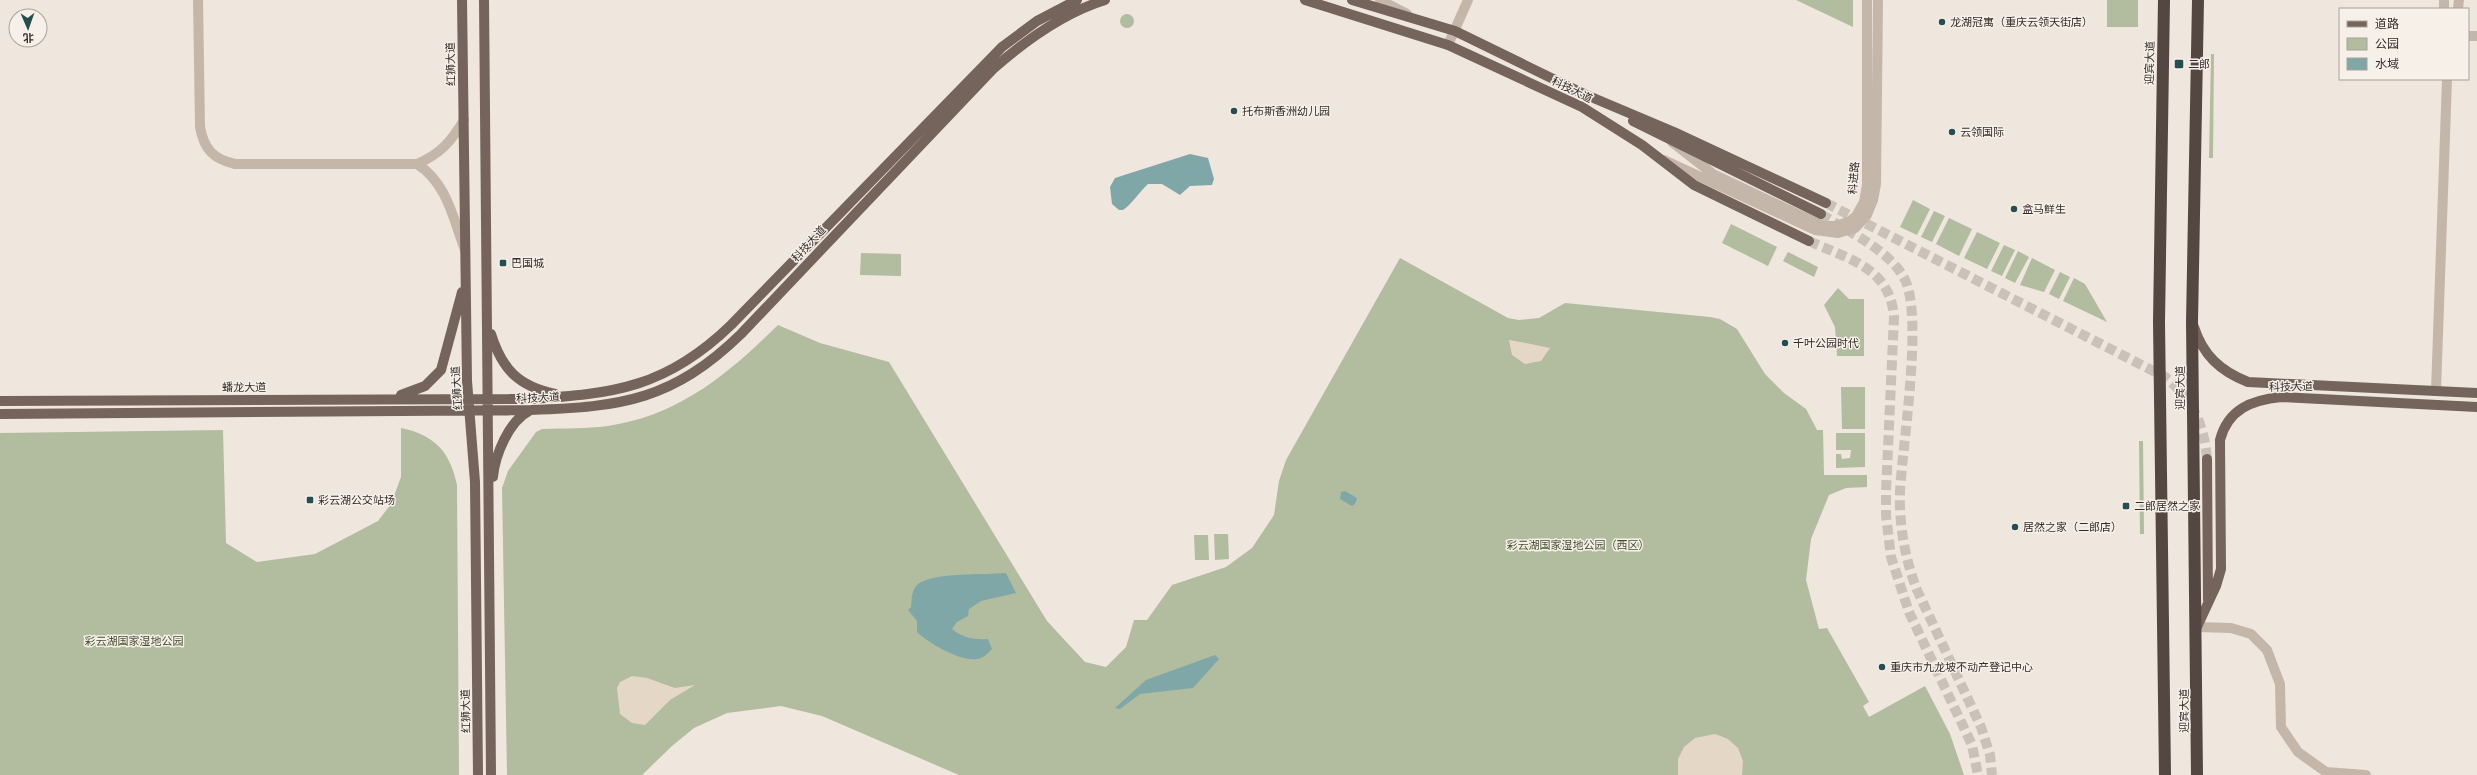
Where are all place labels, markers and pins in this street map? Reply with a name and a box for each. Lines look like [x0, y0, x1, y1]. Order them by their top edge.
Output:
place label: 龙湖冠寓（重庆云领天街店） [1950, 16, 2093, 29]
marker: 龙湖冠寓（重庆云领天街店） [1937, 17, 1947, 27]
marker: 二郎 [2173, 58, 2185, 70]
place label: 二郎 [2188, 58, 2210, 71]
place label: 托布斯香洲幼儿园 [1242, 105, 1330, 118]
marker: 托布斯香洲幼儿园 [1229, 106, 1239, 116]
place label: 云领国际 [1960, 126, 2004, 139]
marker: 云领国际 [1947, 127, 1957, 137]
place label: 盒马鲜生 [2022, 203, 2066, 216]
marker: 盒马鲜生 [2009, 204, 2019, 214]
place label: 巴国城 [511, 257, 544, 270]
marker: 巴国城 [498, 258, 508, 268]
place label: 千叶公园时代 [1793, 337, 1859, 350]
marker: 千叶公园时代 [1780, 338, 1790, 348]
place label: 彩云湖公交站场 [318, 494, 395, 507]
marker: 彩云湖公交站场 [305, 495, 315, 505]
place label: 二郎居然之家 [2134, 500, 2200, 513]
marker: 二郎居然之家 [2121, 501, 2131, 511]
place label: 居然之家（二郎店） [2023, 521, 2122, 534]
marker: 居然之家（二郎店） [2010, 522, 2020, 532]
place label: 重庆市九龙坡不动产登记中心 [1890, 661, 2033, 674]
marker: 重庆市九龙坡不动产登记中心 [1877, 662, 1887, 672]

